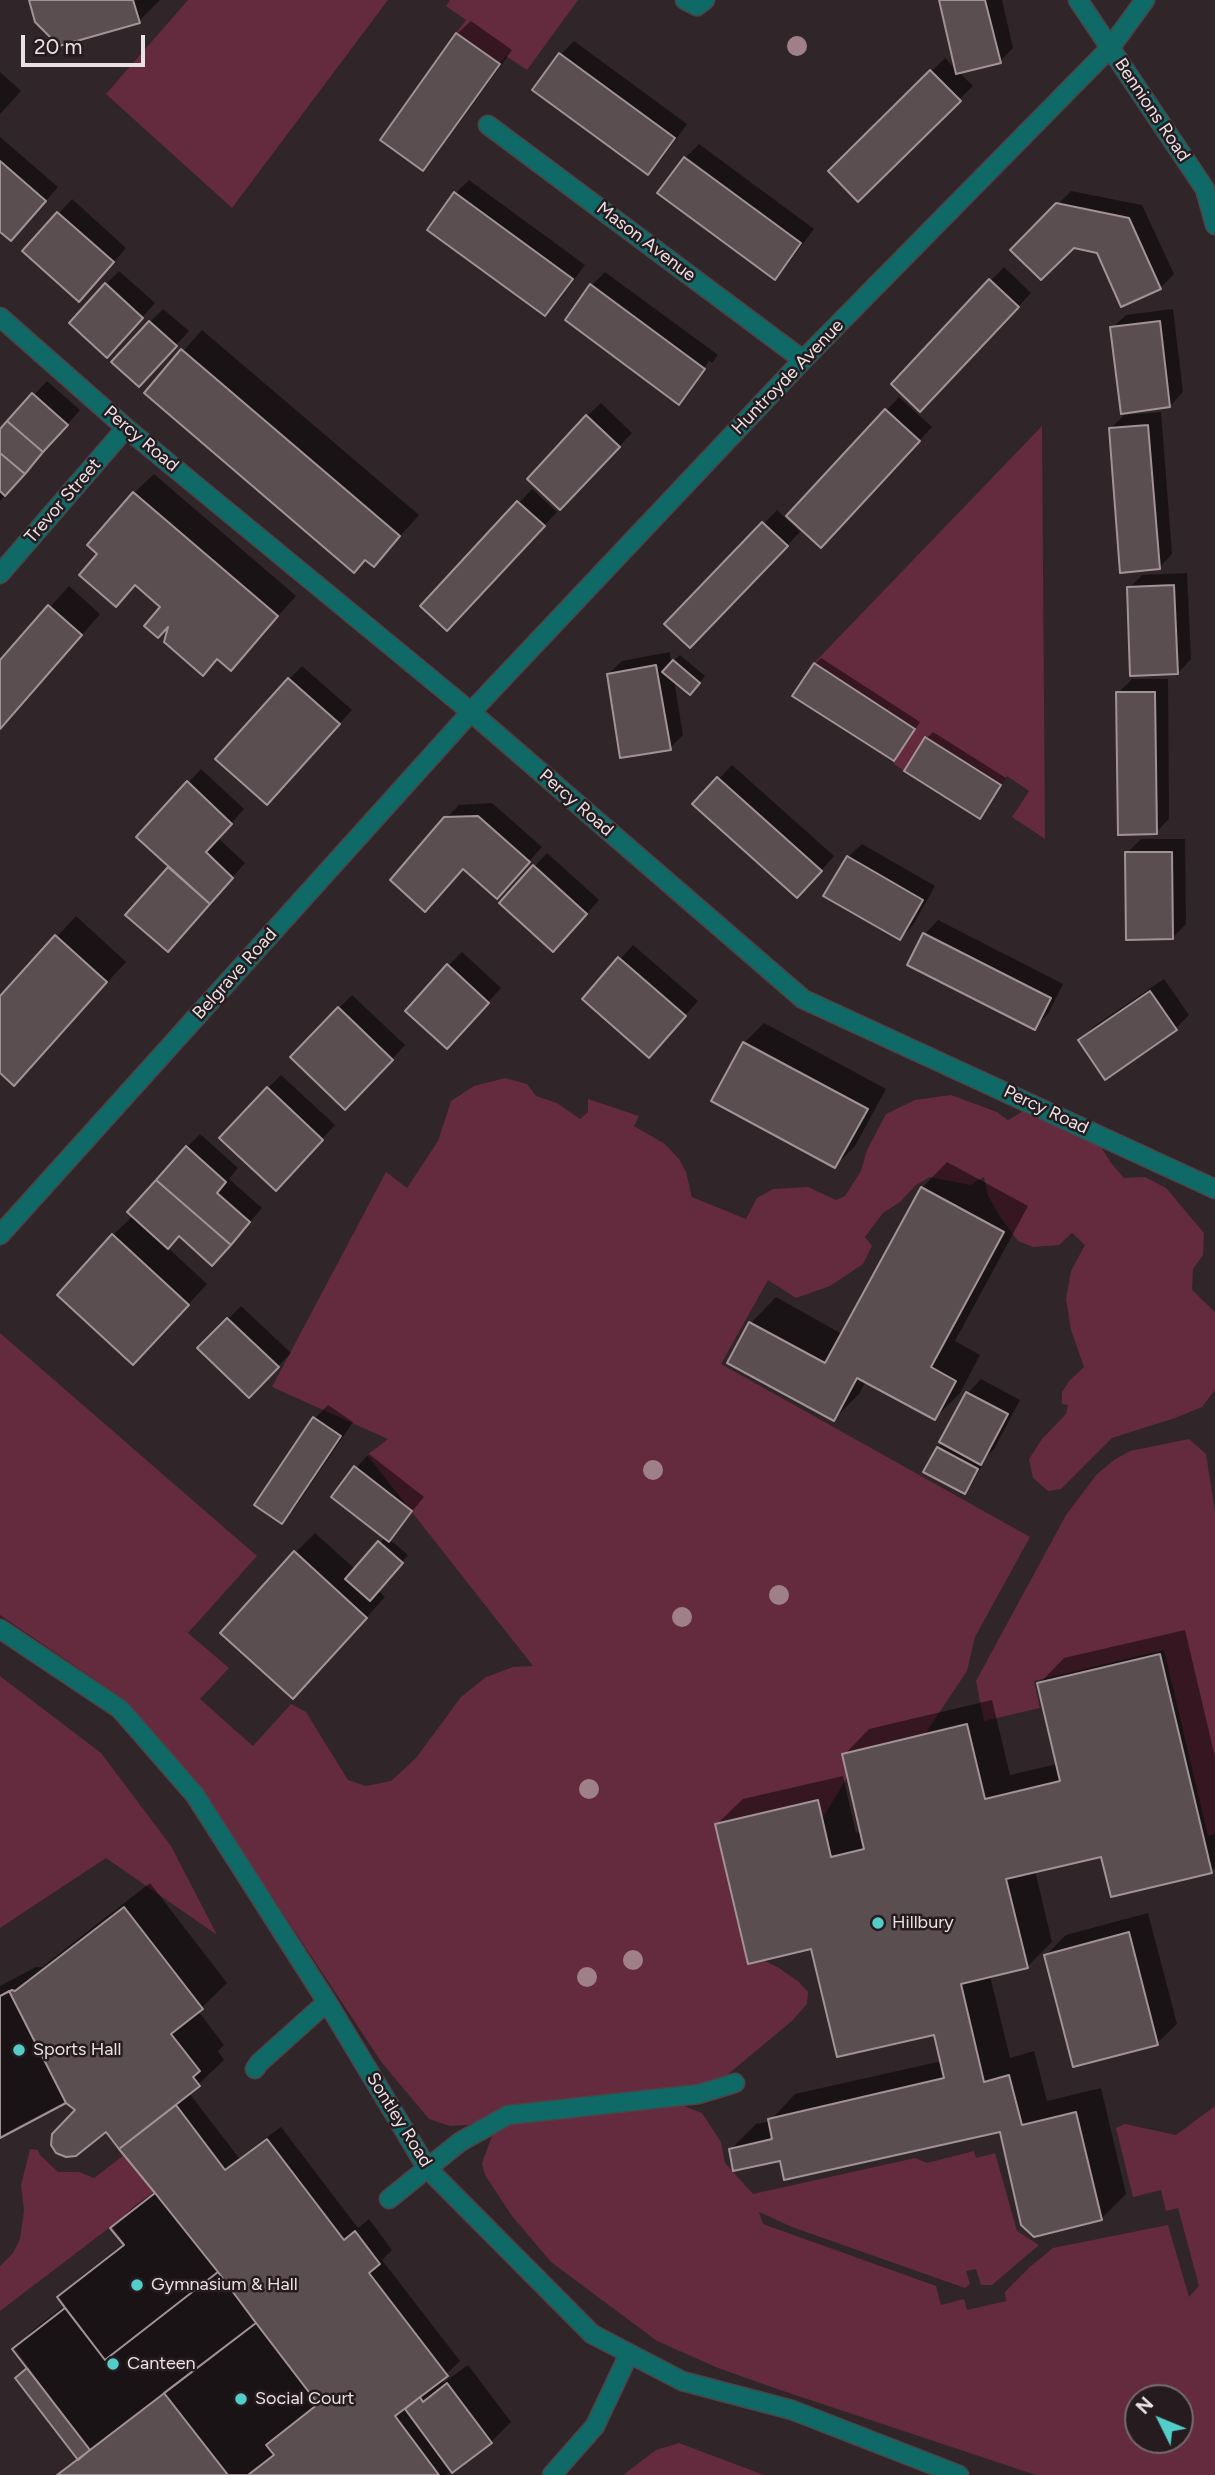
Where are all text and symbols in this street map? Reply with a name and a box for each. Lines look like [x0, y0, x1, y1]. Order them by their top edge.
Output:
scale bar [24, 21, 149, 65]
text: 20 m [34, 34, 82, 59]
street label: Bennions Road [1110, 54, 1194, 166]
street label: Mason Avenue [592, 198, 700, 286]
street label: Huntroyde Avenue [728, 315, 848, 439]
street label: Percy Road [99, 401, 183, 477]
street label: Trevor Street [20, 454, 106, 548]
street label: Percy Road [535, 765, 617, 841]
street label: Belgrave Road [188, 924, 282, 1024]
street label: Percy Road [1000, 1081, 1092, 1139]
place label: Hillbury [892, 1912, 954, 1934]
marker: Hillbury [870, 1915, 886, 1931]
place label: Sports Hall [33, 2039, 121, 2061]
marker: Sports Hall [11, 2042, 27, 2058]
street label: Sontley Road [361, 2069, 437, 2171]
place label: Gymnasium & Hall [151, 2274, 298, 2296]
marker: Gymnasium & Hall [129, 2277, 145, 2293]
place label: Canteen [127, 2353, 196, 2375]
marker: Canteen [105, 2356, 121, 2372]
north arrow [1124, 2384, 1194, 2454]
place label: Social Court [255, 2388, 354, 2410]
marker: Social Court [233, 2391, 249, 2407]
text: N [1131, 2392, 1158, 2419]

